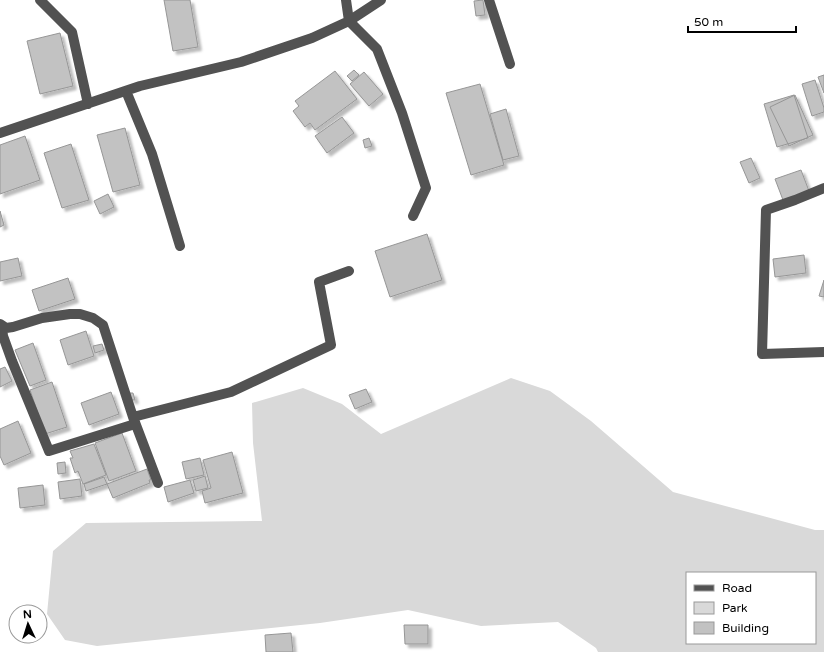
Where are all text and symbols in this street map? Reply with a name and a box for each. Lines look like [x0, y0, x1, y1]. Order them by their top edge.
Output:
scale bar [688, 8, 796, 34]
text: 50 m [694, 15, 723, 29]
legend [686, 572, 816, 644]
text: Road [722, 581, 752, 595]
text: Park [722, 601, 748, 615]
north arrow [8, 604, 48, 644]
text: N [22, 608, 32, 621]
text: Building [722, 621, 769, 635]

